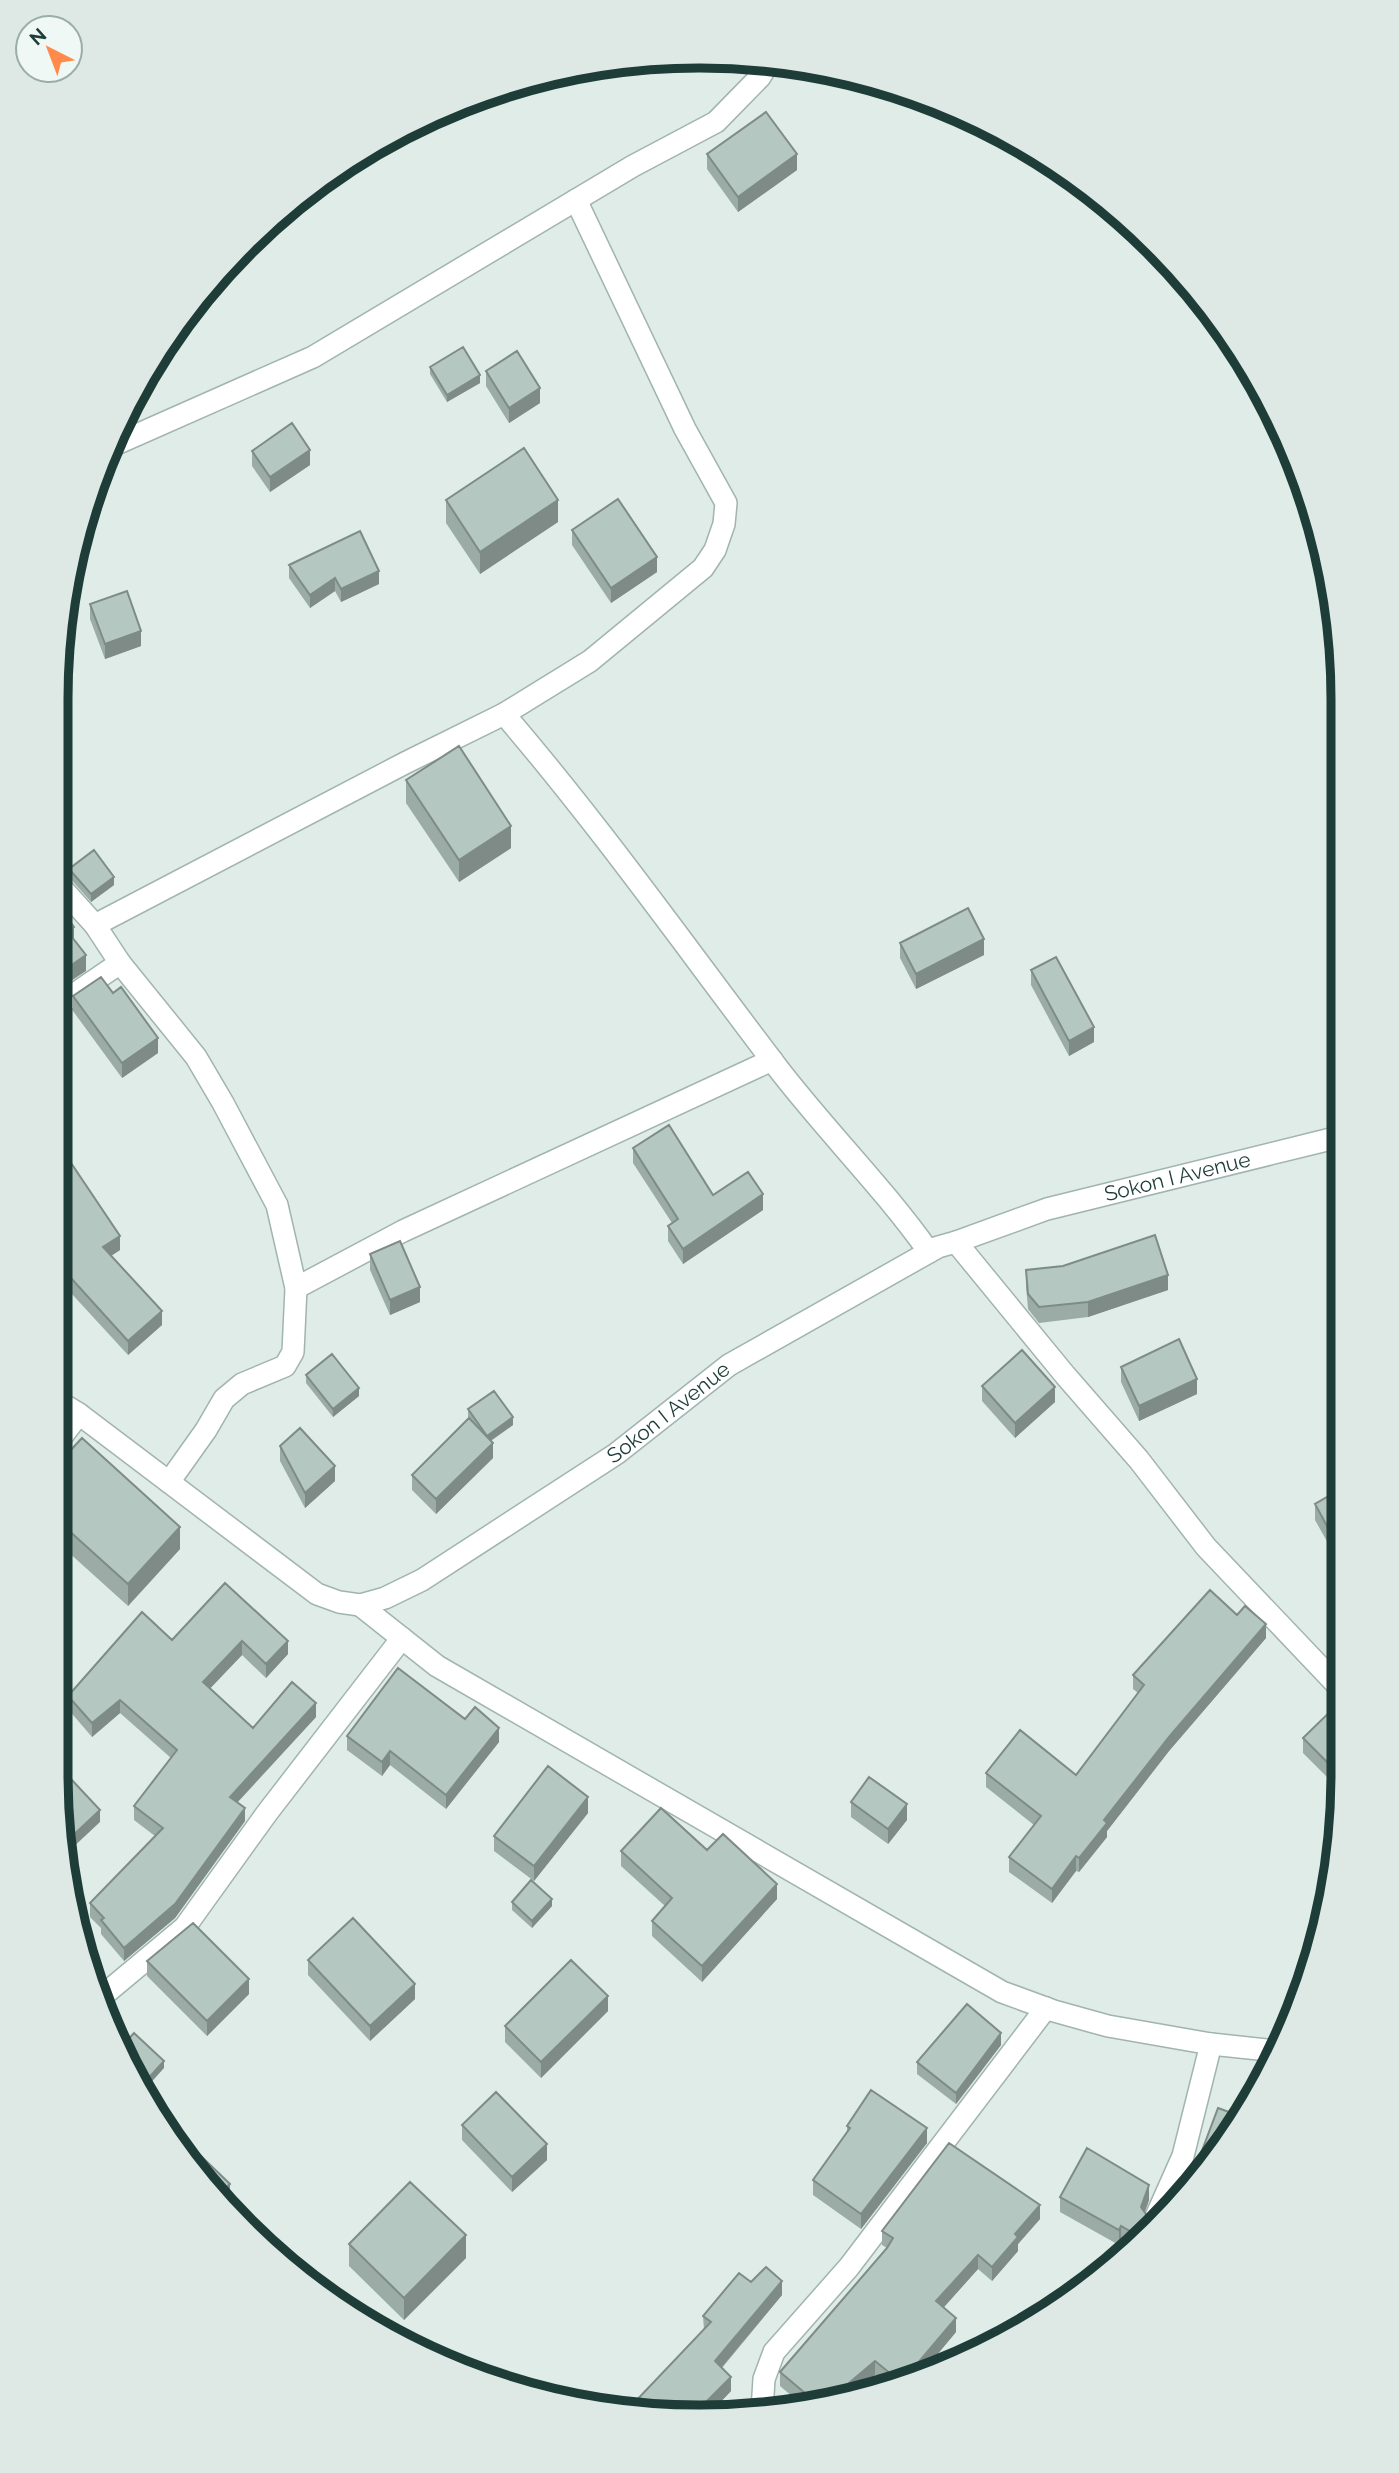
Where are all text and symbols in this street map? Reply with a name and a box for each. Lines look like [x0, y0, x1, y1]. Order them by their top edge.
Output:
north arrow [14, 14, 84, 84]
text: N [25, 23, 50, 49]
street label: Sokon I Avenue [1102, 1146, 1253, 1206]
street label: Sokon I Avenue [602, 1356, 735, 1469]

